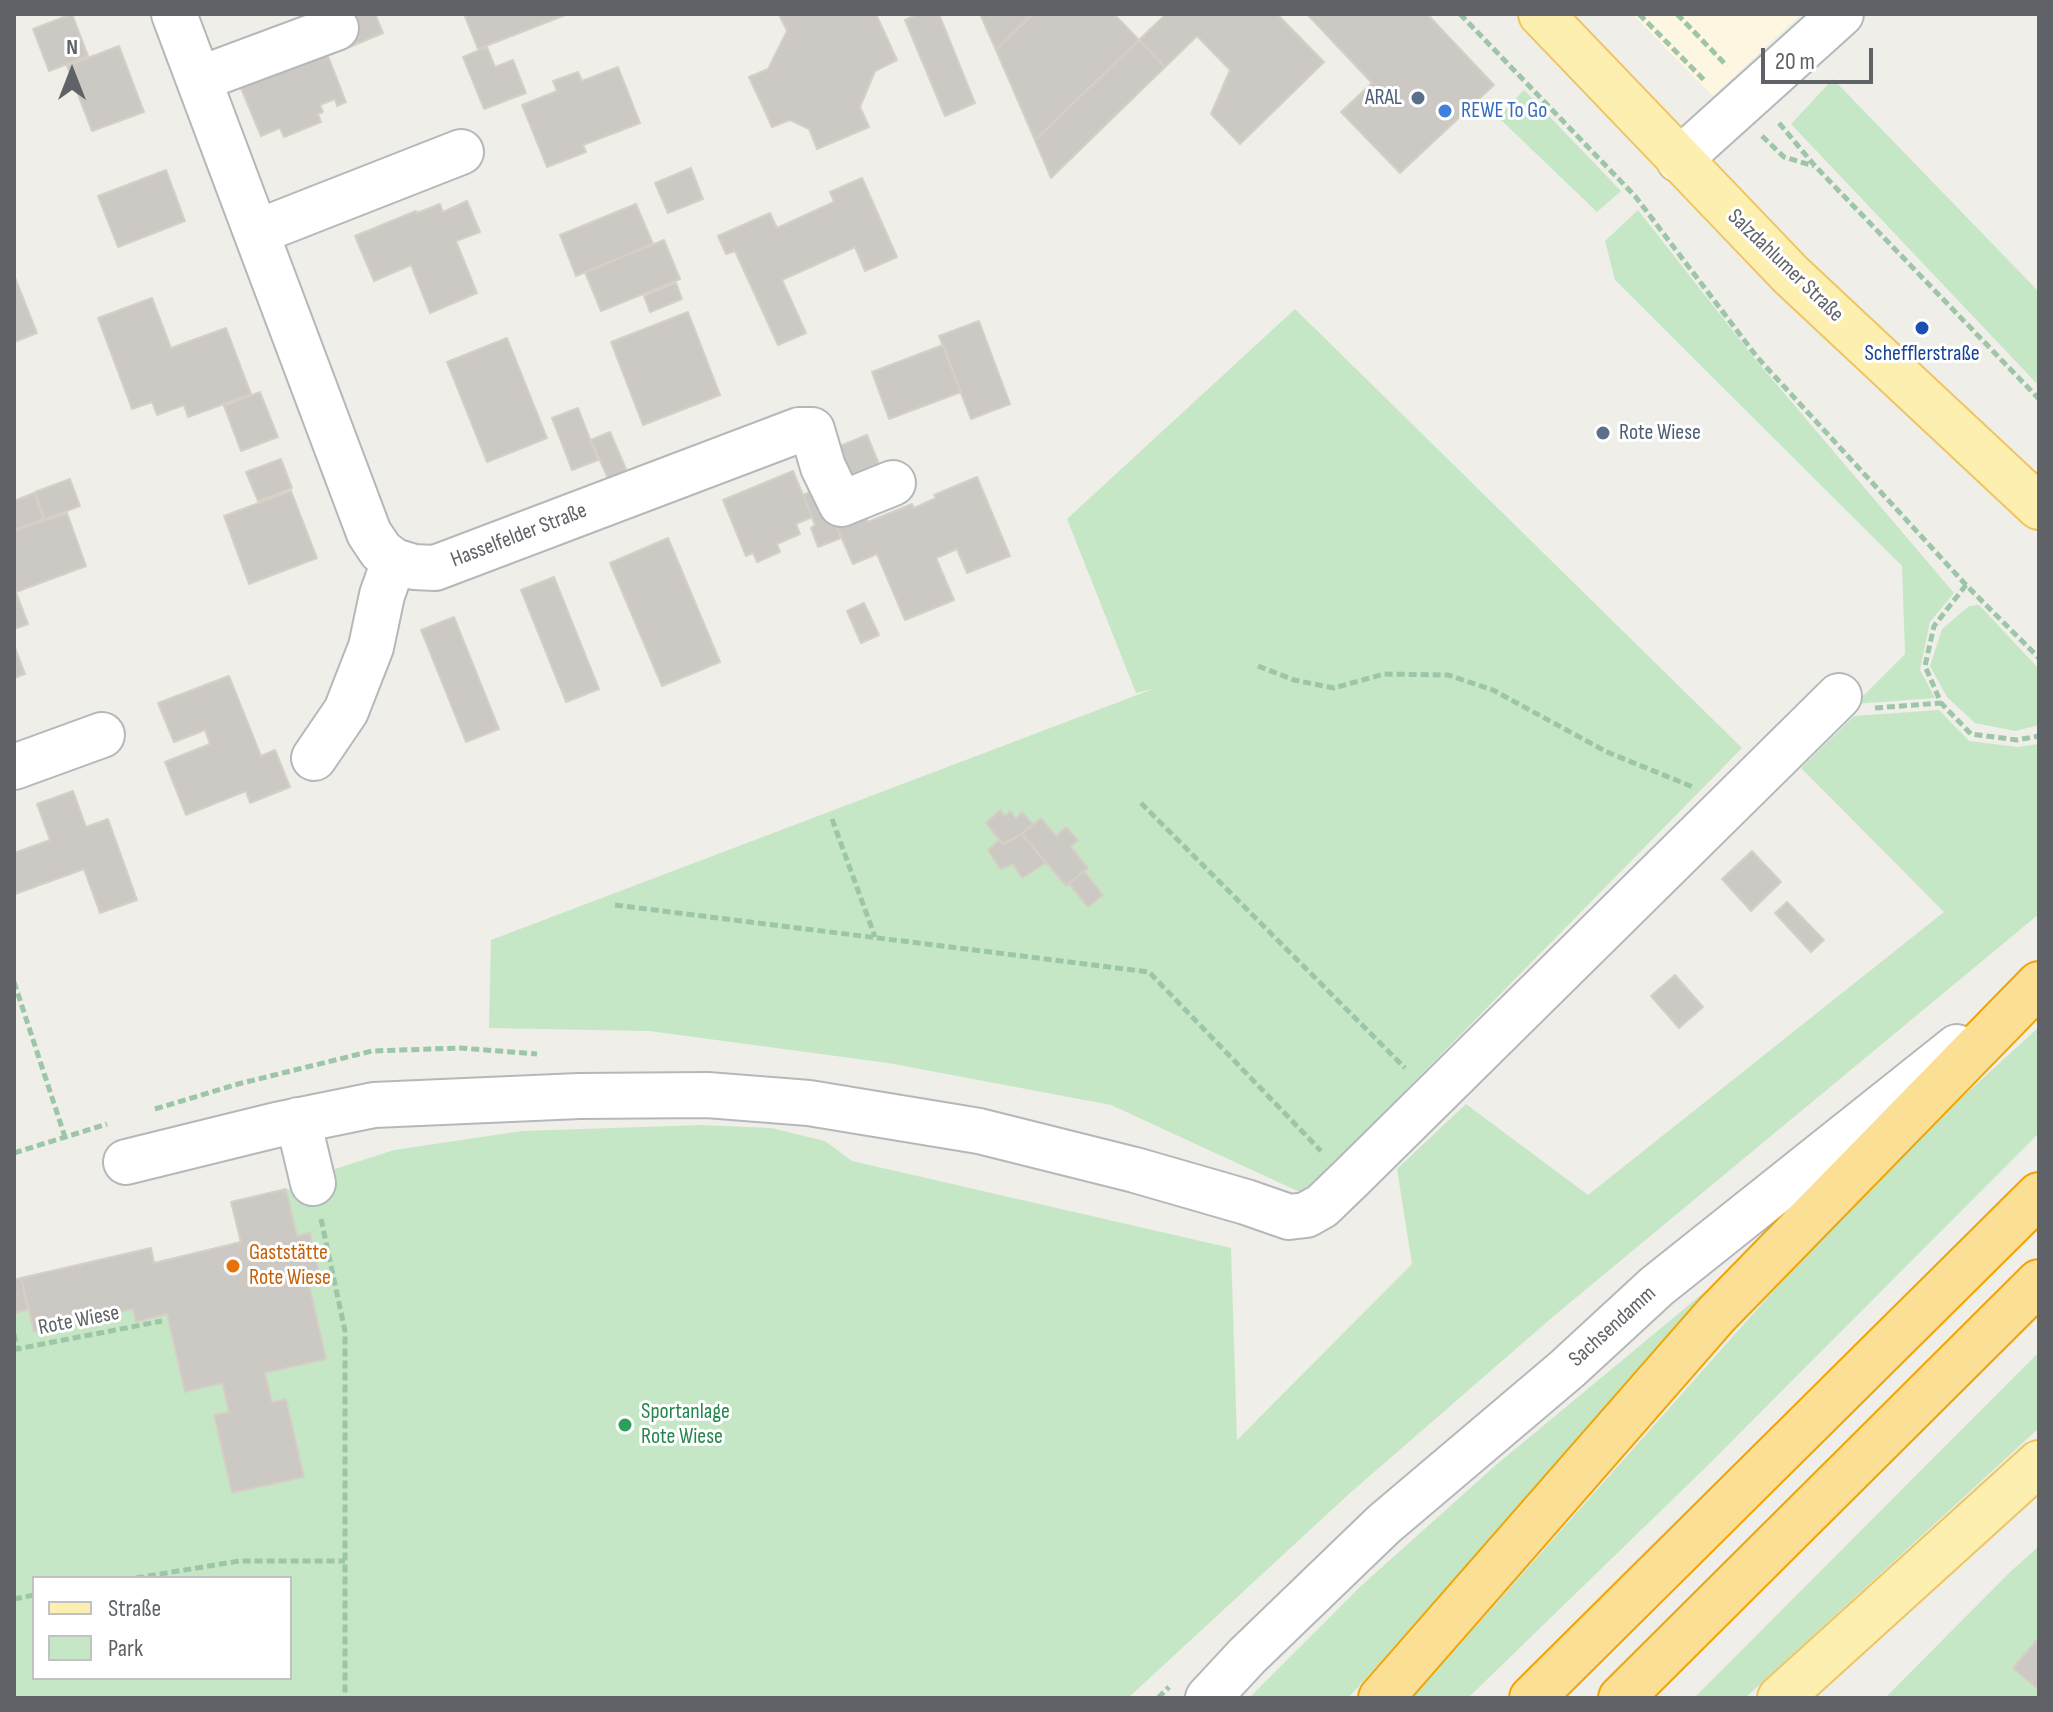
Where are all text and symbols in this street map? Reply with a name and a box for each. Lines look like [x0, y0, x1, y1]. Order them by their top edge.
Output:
north arrow [32, 32, 112, 112]
scale bar [1765, 32, 1877, 82]
text: N [66, 34, 78, 61]
text: 20 m [1775, 47, 1815, 76]
place label: ARAL [1365, 85, 1402, 111]
marker: ARAL [1409, 89, 1427, 107]
place label: REWE To Go [1461, 98, 1547, 124]
marker: REWE To Go [1436, 102, 1454, 120]
street label: Salzdahlumer Straße [1721, 204, 1849, 328]
marker: Schefflerstraße [1913, 319, 1931, 337]
place label: Schefflerstraße [1864, 341, 1980, 367]
place label: Rote Wiese [1619, 420, 1701, 446]
marker: Rote Wiese [1594, 424, 1612, 442]
street label: Hasselfelder Straße [447, 498, 591, 574]
place label: Gaststätte Rote Wiese [249, 1240, 331, 1292]
marker: Gaststätte Rote Wiese [224, 1257, 242, 1275]
street label: Sachsendamm [1564, 1281, 1662, 1373]
street label: Rote Wiese [36, 1300, 122, 1342]
place label: Sportanlage Rote Wiese [641, 1399, 730, 1450]
marker: Sportanlage Rote Wiese [616, 1416, 634, 1434]
legend [32, 1576, 292, 1680]
text: Straße [108, 1594, 161, 1623]
text: Park [108, 1634, 143, 1663]

